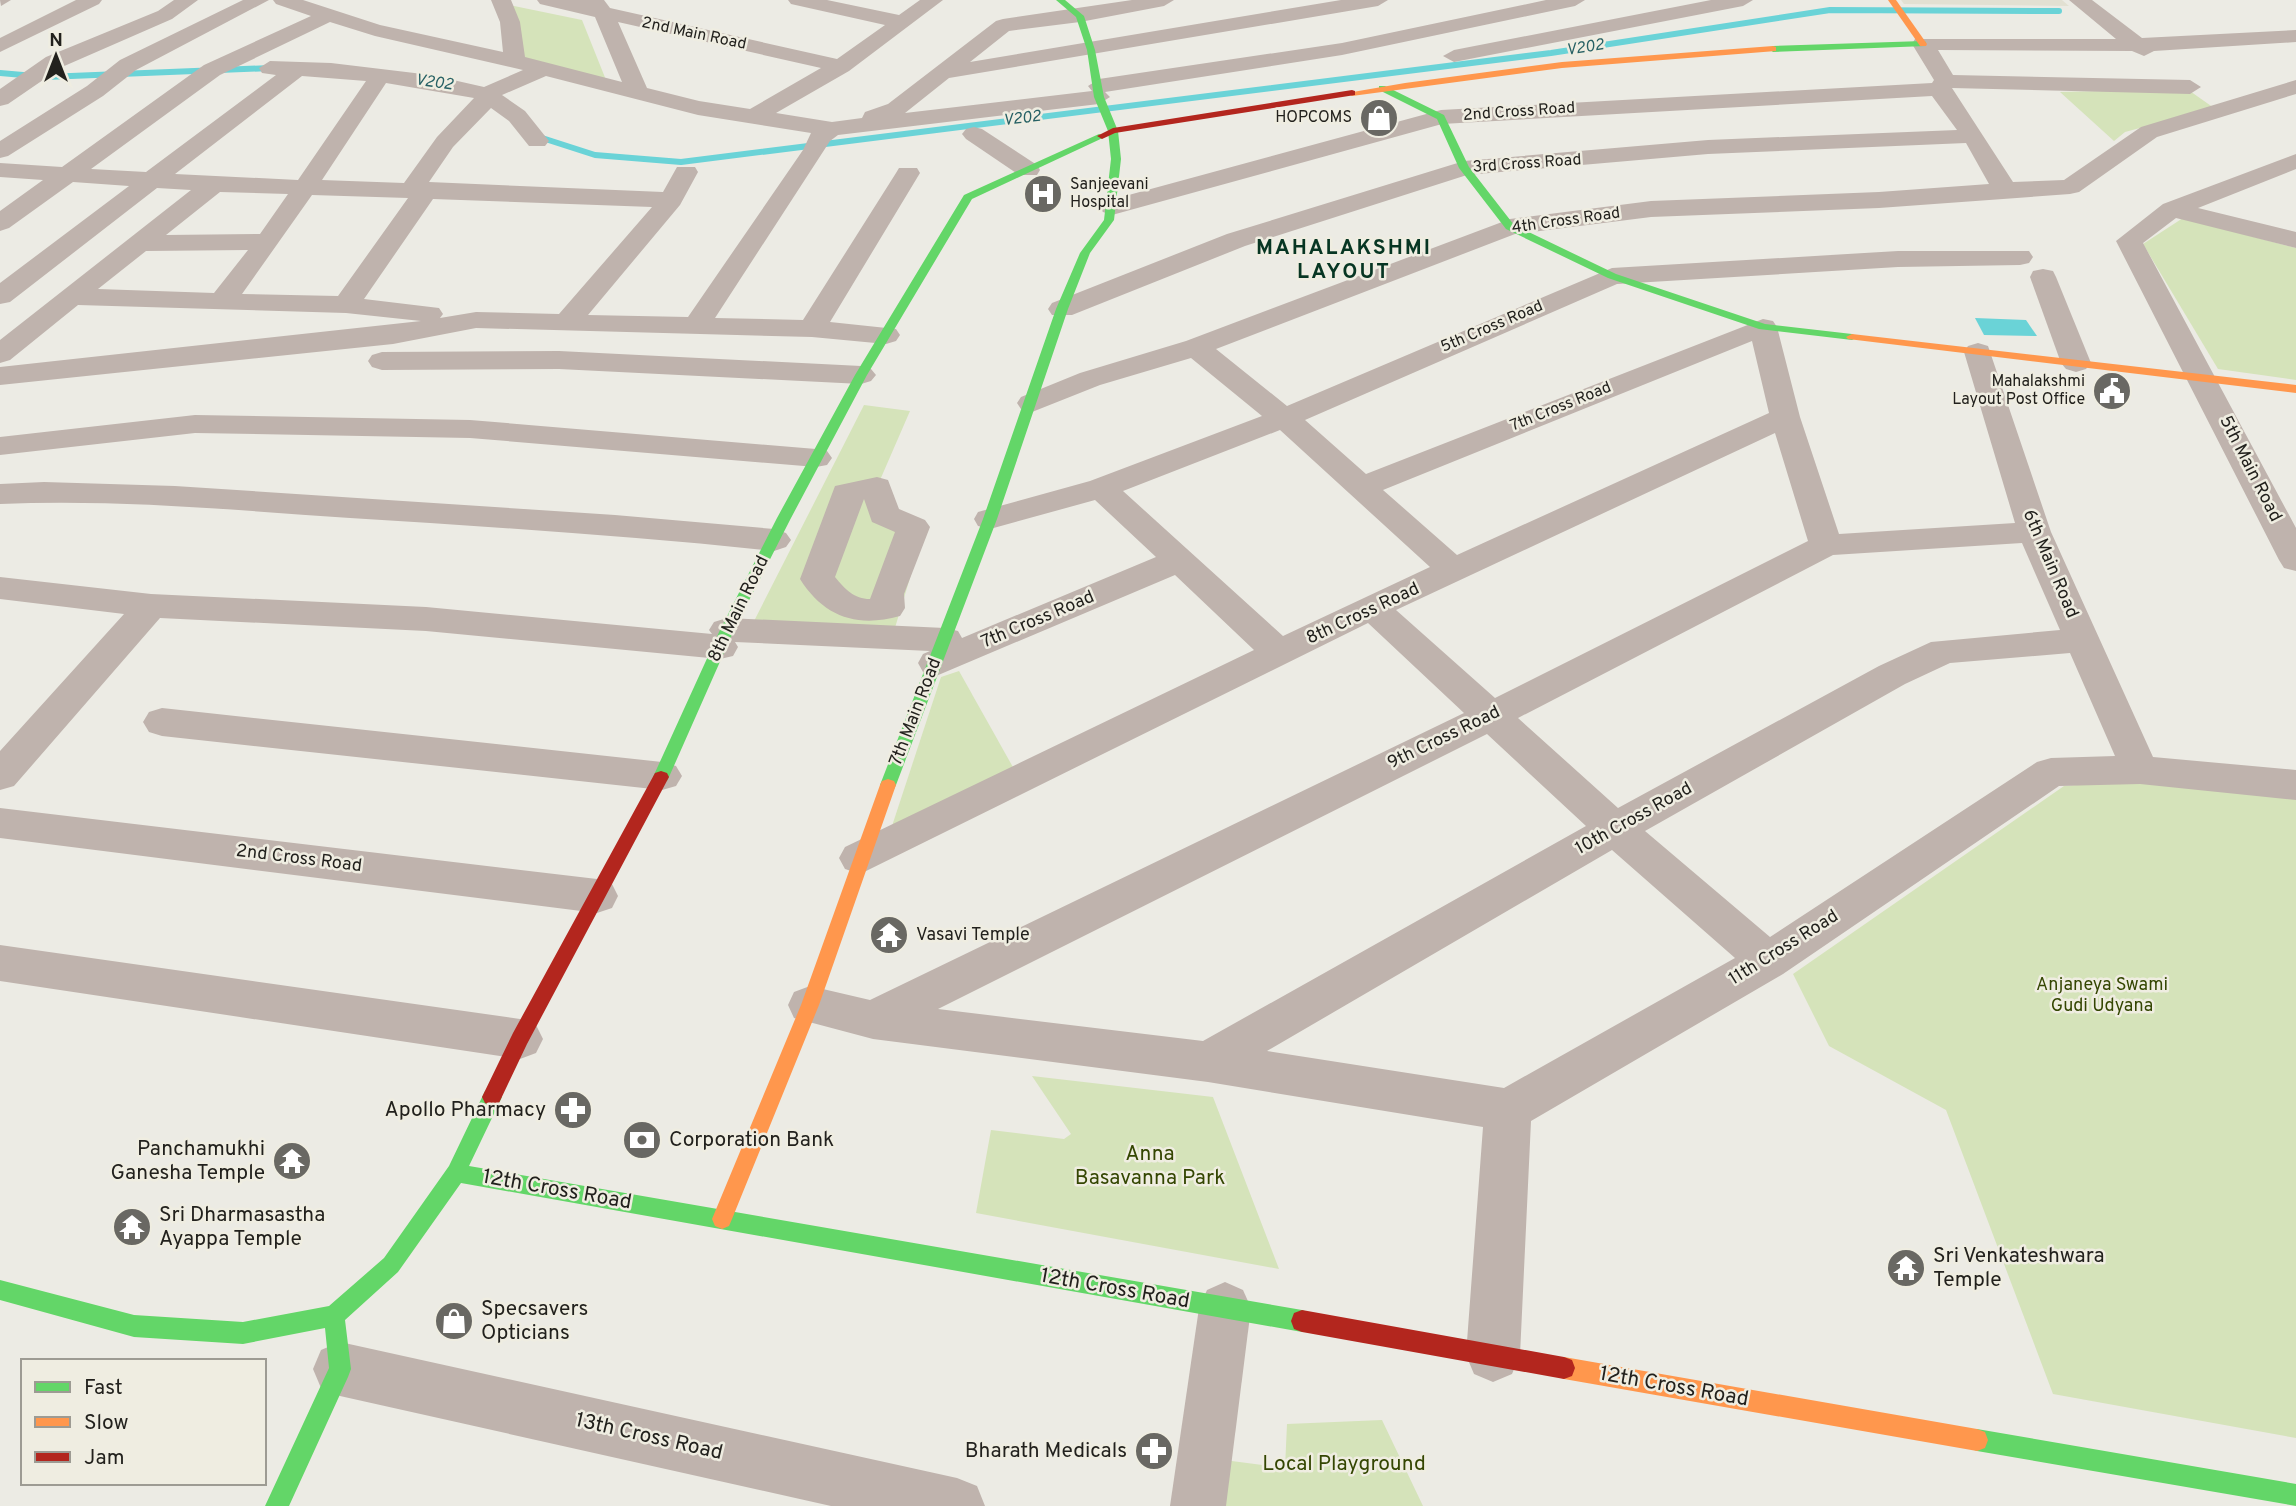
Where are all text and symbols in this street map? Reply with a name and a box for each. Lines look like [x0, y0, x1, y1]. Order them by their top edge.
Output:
street label: 2nd Main Road [640, 13, 748, 55]
north arrow [21, 21, 91, 91]
text: N [49, 29, 63, 53]
water label: V202 [1565, 35, 1606, 61]
water label: V202 [414, 70, 455, 96]
shop icon: HOPCOMS [1358, 97, 1400, 139]
street label: 2nd Cross Road [1462, 98, 1576, 126]
water label: V202 [1002, 107, 1043, 131]
place label: HOPCOMS [1275, 108, 1352, 128]
street label: 3rd Cross Road [1472, 150, 1582, 178]
hospital icon: Sanjeevani Hospital [1022, 173, 1064, 215]
place label: Sanjeevani Hospital [1070, 175, 1149, 213]
street label: 4th Cross Road [1511, 203, 1621, 239]
district label: MAHALAKSHMI LAYOUT [1256, 235, 1432, 286]
street label: 5th Cross Road [1438, 296, 1546, 358]
public building icon: Mahalakshmi Layout Post Office [2091, 370, 2133, 412]
place label: Mahalakshmi Layout Post Office [1952, 372, 2085, 410]
street label: 7th Cross Road [1508, 378, 1614, 436]
street label: 5th Main Road [2213, 412, 2287, 526]
street label: 6th Main Road [2017, 506, 2083, 622]
street label: 8th Main Road [703, 552, 775, 666]
street label: 8th Cross Road [1303, 578, 1423, 650]
street label: 7th Cross Road [978, 586, 1098, 654]
street label: 7th Main Road [885, 655, 947, 769]
street label: 9th Cross Road [1384, 701, 1504, 775]
street label: 10th Cross Road [1572, 777, 1696, 861]
street label: 2nd Cross Road [235, 840, 363, 878]
street label: 11th Cross Road [1725, 905, 1843, 991]
temple icon: Vasavi Temple [868, 914, 910, 956]
place label: Vasavi Temple [916, 924, 1030, 947]
park label: Anjaneya Swami Gudi Udyana [2036, 974, 2168, 1018]
pharmacy icon: Apollo Pharmacy [552, 1089, 594, 1131]
place label: Apollo Pharmacy [385, 1097, 546, 1124]
bank icon: Corporation Bank [621, 1119, 663, 1161]
place label: Corporation Bank [669, 1127, 834, 1154]
place label: Panchamukhi Ganesha Temple [111, 1136, 265, 1187]
temple icon: Panchamukhi Ganesha Temple [271, 1140, 313, 1182]
park label: Anna Basavanna Park [1075, 1141, 1225, 1192]
street label: 12th Cross Road [480, 1164, 634, 1216]
place label: Sri Dharmasastha Ayappa Temple [159, 1202, 325, 1253]
temple icon: Sri Dharmasastha Ayappa Temple [111, 1206, 153, 1248]
place label: Sri Venkateshwara Temple [1933, 1243, 2105, 1294]
temple icon: Sri Venkateshwara Temple [1885, 1247, 1927, 1289]
street label: 12th Cross Road [1038, 1263, 1192, 1315]
place label: Specsavers Opticians [481, 1296, 588, 1347]
shop icon: Specsavers Opticians [433, 1300, 475, 1342]
legend [21, 1359, 266, 1485]
street label: 12th Cross Road [1597, 1361, 1751, 1413]
text: Fast [84, 1375, 123, 1402]
street label: 13th Cross Road [573, 1407, 725, 1467]
text: Slow [84, 1410, 129, 1437]
pharmacy icon: Bharath Medicals [1133, 1430, 1175, 1472]
place label: Bharath Medicals [965, 1438, 1127, 1465]
text: Jam [84, 1445, 125, 1472]
park label: Local Playground [1262, 1451, 1426, 1478]

